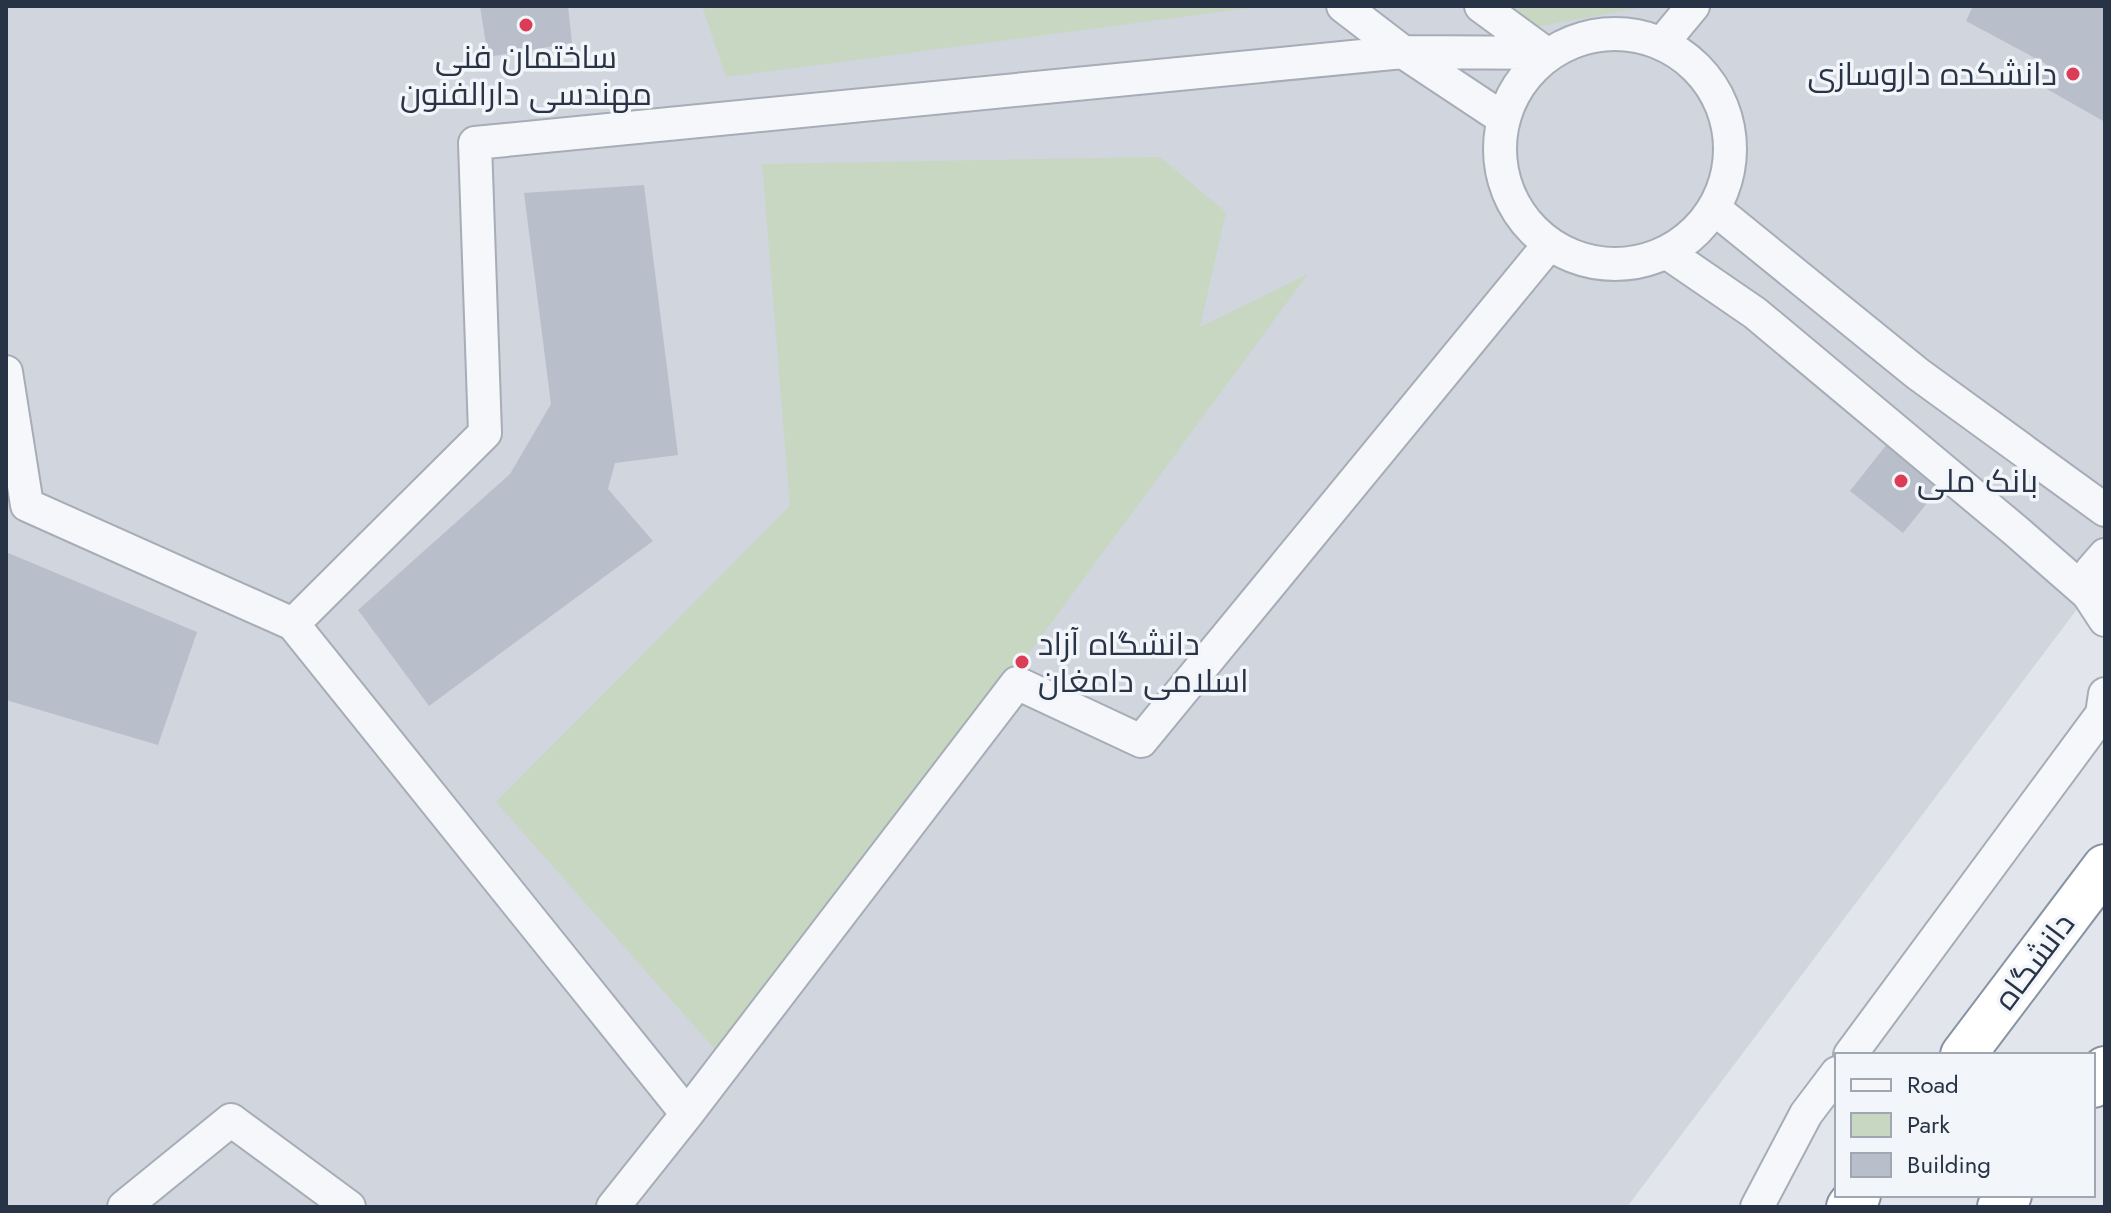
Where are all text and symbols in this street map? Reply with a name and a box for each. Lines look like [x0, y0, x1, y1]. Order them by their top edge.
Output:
marker: ساختمان فنی مهندسی دارالفنون [517, 16, 535, 34]
place label: ساختمان فنی مهندسی دارالفنون [400, 34, 652, 117]
place label: دانشکده داروسازی [1807, 51, 2057, 97]
marker: دانشکده داروسازی [2064, 65, 2082, 83]
place label: بانک ملی [1917, 458, 2038, 504]
marker: بانک ملی [1892, 472, 1910, 490]
place label: دانشگاه آزاد اسلامی دامغان [1038, 621, 1249, 704]
marker: دانشگاه آزاد اسلامی دامغان [1013, 653, 1031, 671]
street label: دانشگاه [1982, 903, 2086, 1019]
legend [1835, 1053, 2095, 1197]
text: Road [1907, 1067, 1959, 1102]
text: Park [1907, 1107, 1950, 1142]
text: Building [1907, 1147, 1991, 1182]

